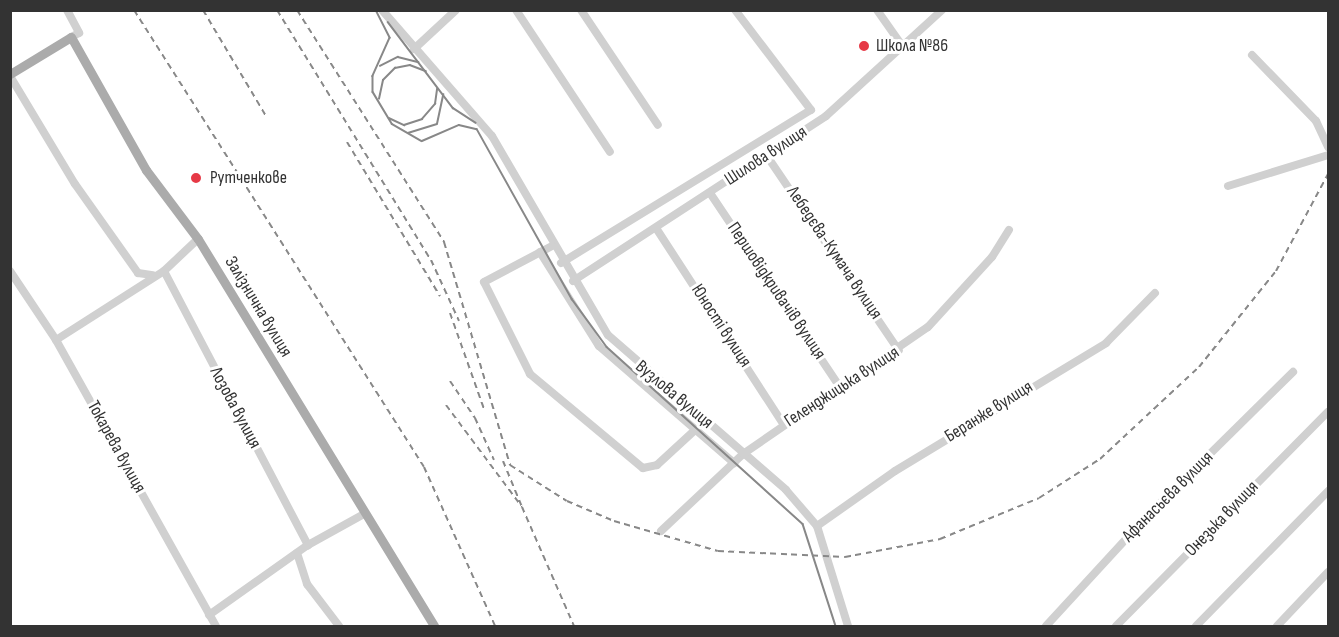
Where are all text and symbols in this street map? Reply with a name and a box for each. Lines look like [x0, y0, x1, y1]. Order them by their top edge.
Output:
place label: Школа №86 [876, 35, 948, 57]
marker: Школа №86 [857, 39, 871, 53]
street label: Шилова вулиця [721, 121, 811, 191]
place label: Рутченкове [210, 167, 287, 189]
marker: Рутченкове [187, 169, 205, 187]
street label: Лебедєва-Кумача вулиця [782, 182, 886, 324]
street label: Першовідкривачів вулиця [722, 218, 830, 364]
street label: Залізнична вулиця [220, 253, 296, 361]
street label: Юності вулиця [686, 280, 756, 372]
street label: Геленджицька вулиця [781, 342, 903, 432]
street label: Вузлова вулиця [631, 356, 717, 434]
street label: Лозова вулиця [205, 364, 265, 452]
street label: Беранже вулиця [941, 376, 1037, 448]
street label: Токарева вулиця [82, 397, 150, 497]
street label: Афанасьєва вулиця [1118, 447, 1218, 547]
street label: Онезька вулиця [1181, 477, 1263, 561]

